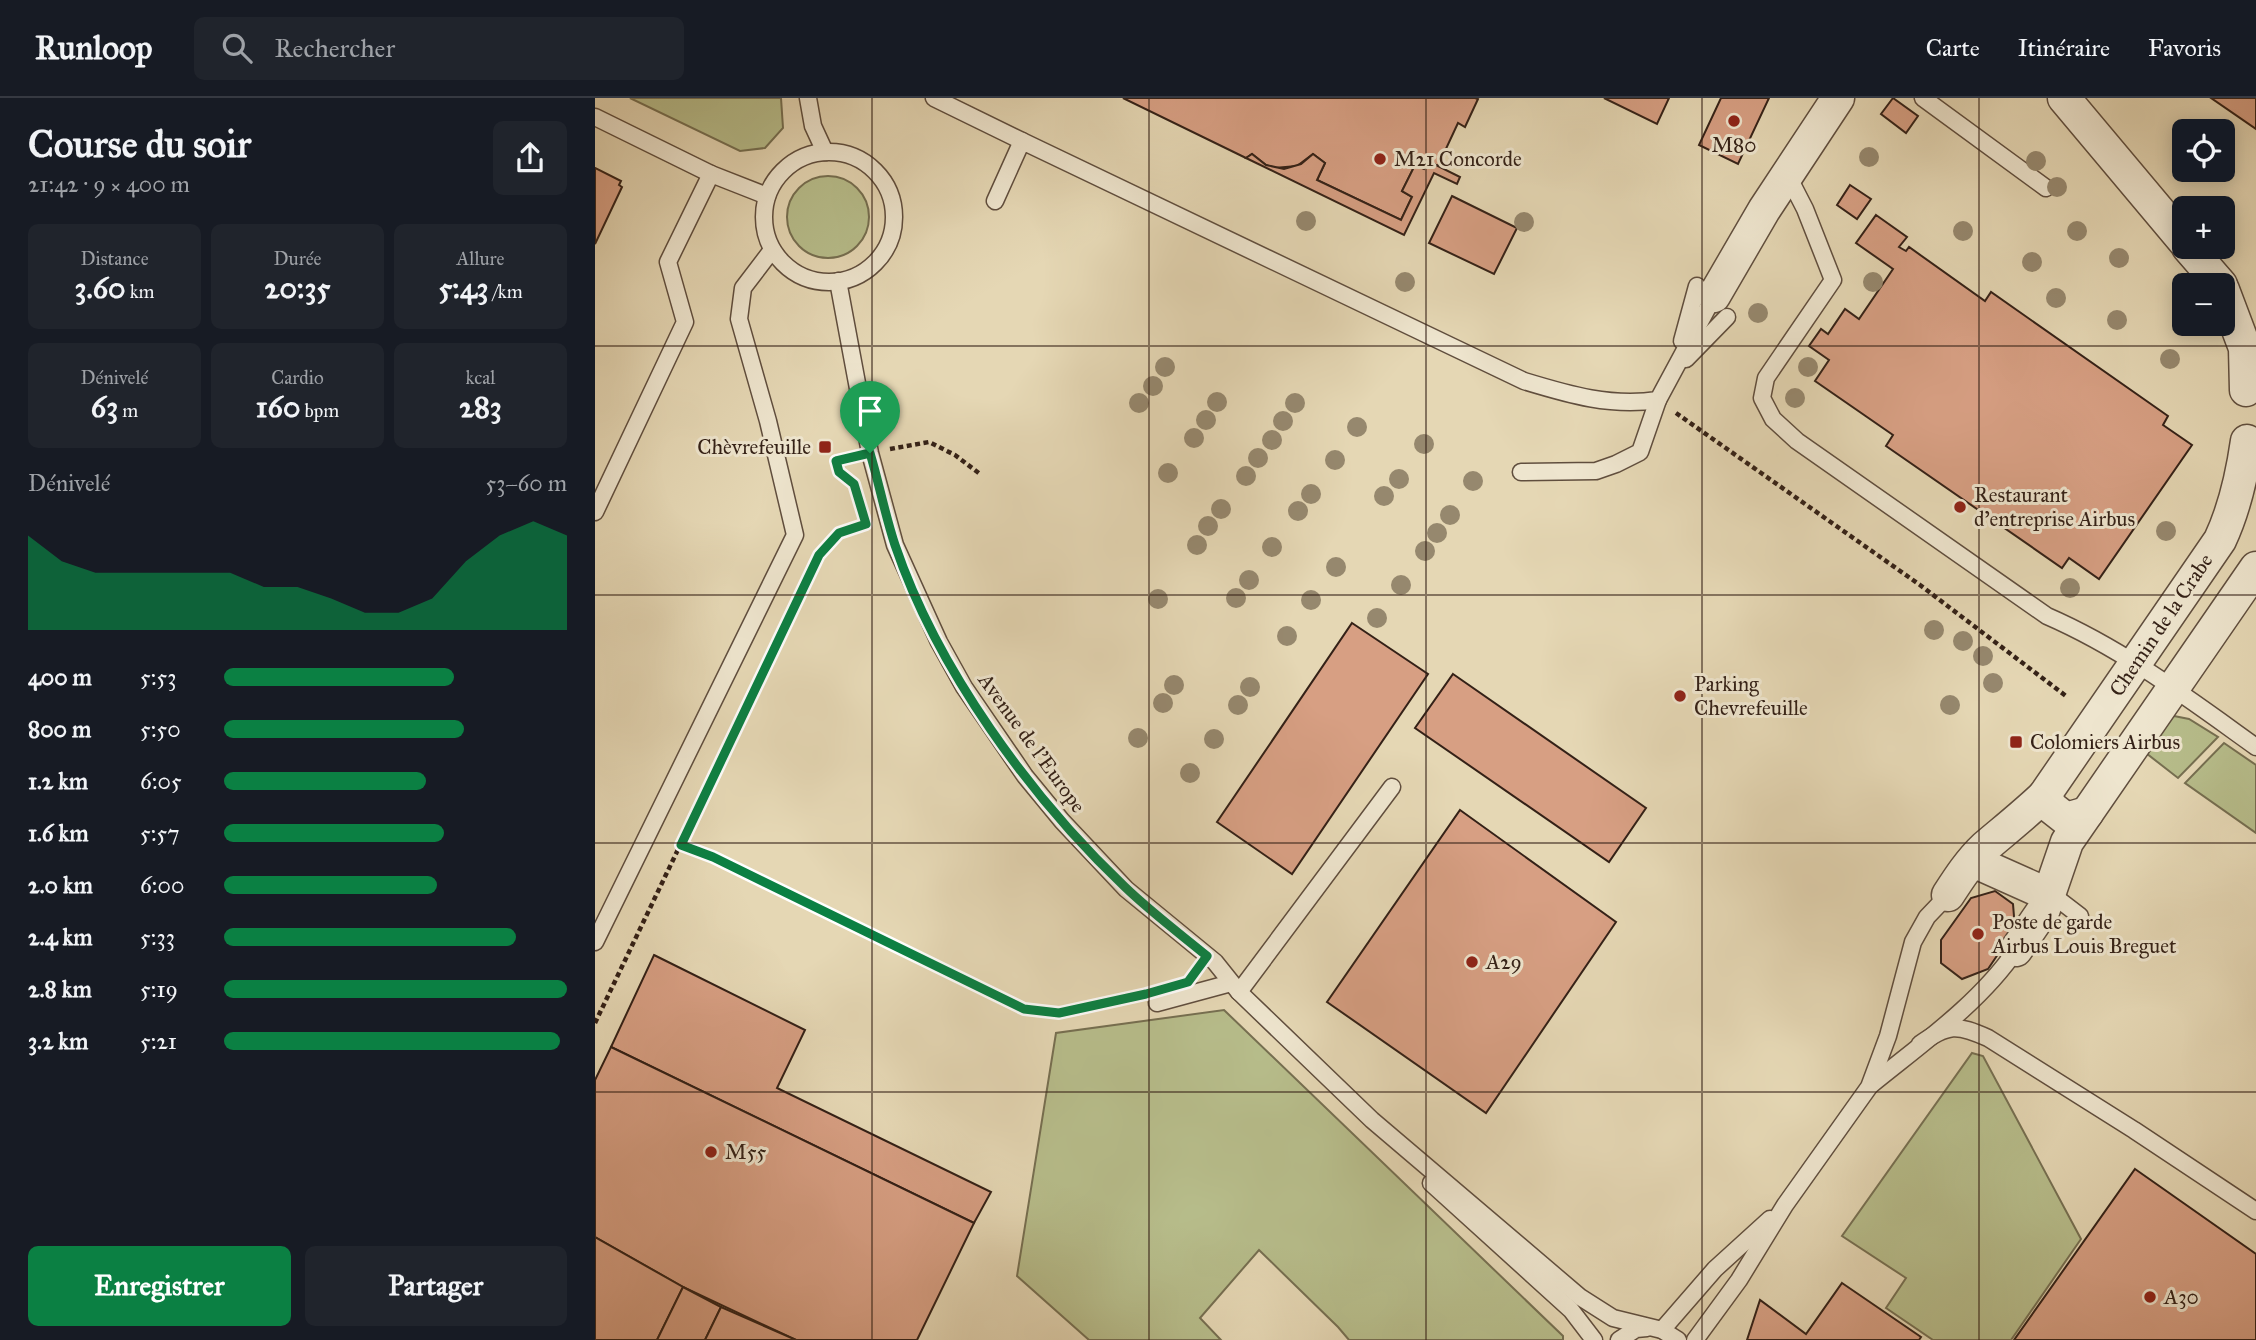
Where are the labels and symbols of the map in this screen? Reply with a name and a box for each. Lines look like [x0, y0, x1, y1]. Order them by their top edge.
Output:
marker: M80 [1726, 113, 1742, 129]
place label: M80 [1711, 132, 1757, 158]
place label: M21 Concorde [1394, 146, 1522, 172]
marker: M21 Concorde [1372, 151, 1388, 167]
pin [840, 381, 900, 453]
place label: Chèvrefeuille [697, 434, 811, 460]
marker: Chèvrefeuille [817, 439, 833, 455]
place label: Restaurant d'entreprise Airbus [1974, 482, 2135, 532]
marker: Restaurant d'entreprise Airbus [1952, 499, 1968, 515]
street label: Chemin de la Crabe [2104, 548, 2219, 701]
street label: Avenue de l'Europe [972, 667, 1092, 818]
place label: Parking Chevrefeuille [1694, 671, 1808, 721]
marker: Parking Chevrefeuille [1672, 688, 1688, 704]
place label: Colomiers Airbus [2030, 729, 2180, 755]
marker: Colomiers Airbus [2008, 734, 2024, 750]
place label: Poste de garde Airbus Louis Breguet [1991, 909, 2177, 959]
marker: Poste de garde Airbus Louis Breguet [1970, 926, 1986, 942]
place label: A29 [1485, 949, 1522, 975]
marker: A29 [1464, 954, 1480, 970]
place label: M55 [725, 1139, 766, 1165]
marker: M55 [703, 1144, 719, 1160]
place label: A30 [2163, 1284, 2199, 1310]
marker: A30 [2142, 1289, 2158, 1305]

